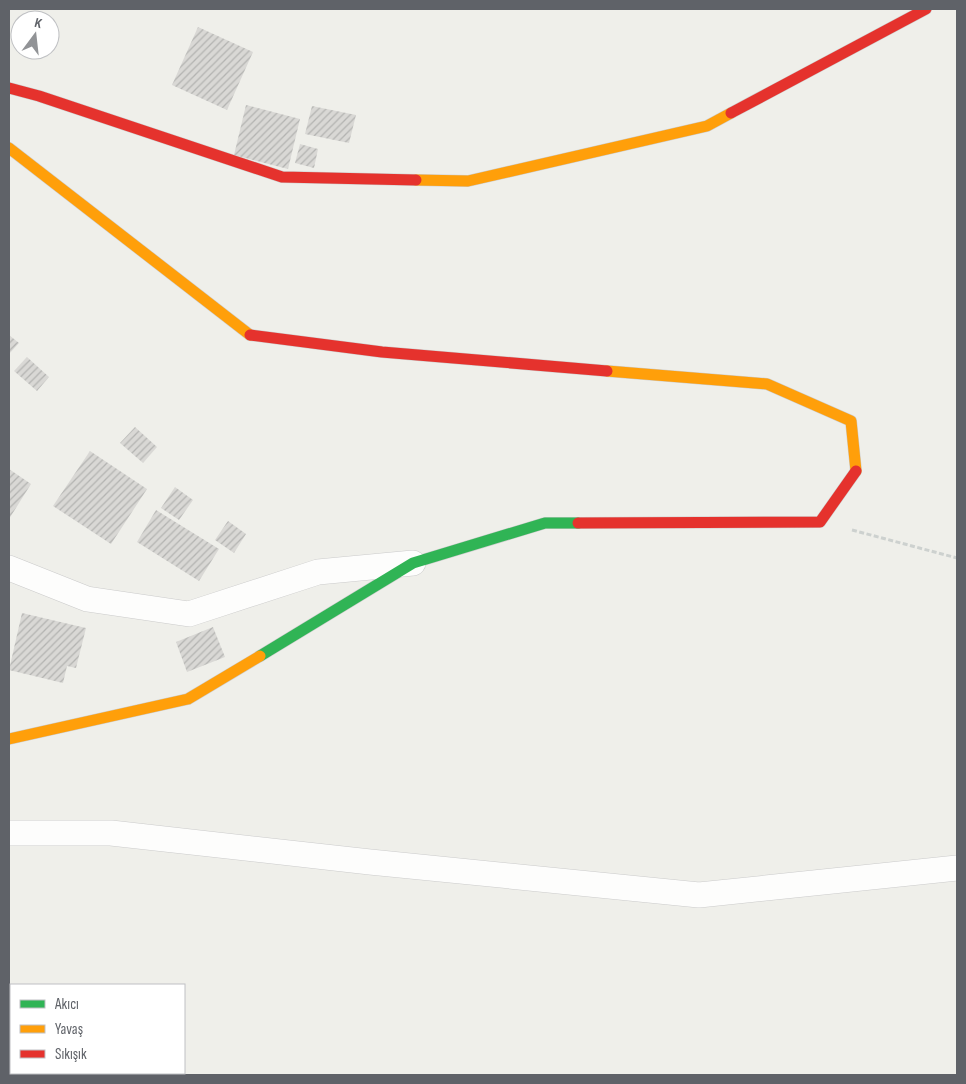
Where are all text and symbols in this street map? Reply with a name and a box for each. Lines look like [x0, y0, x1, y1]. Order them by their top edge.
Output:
north arrow [10, 10, 60, 60]
text: K [33, 14, 44, 32]
legend [10, 984, 185, 1074]
text: Akıcı [54, 995, 79, 1014]
text: Yavaş [55, 1020, 83, 1039]
text: Sıkışık [55, 1045, 87, 1064]

